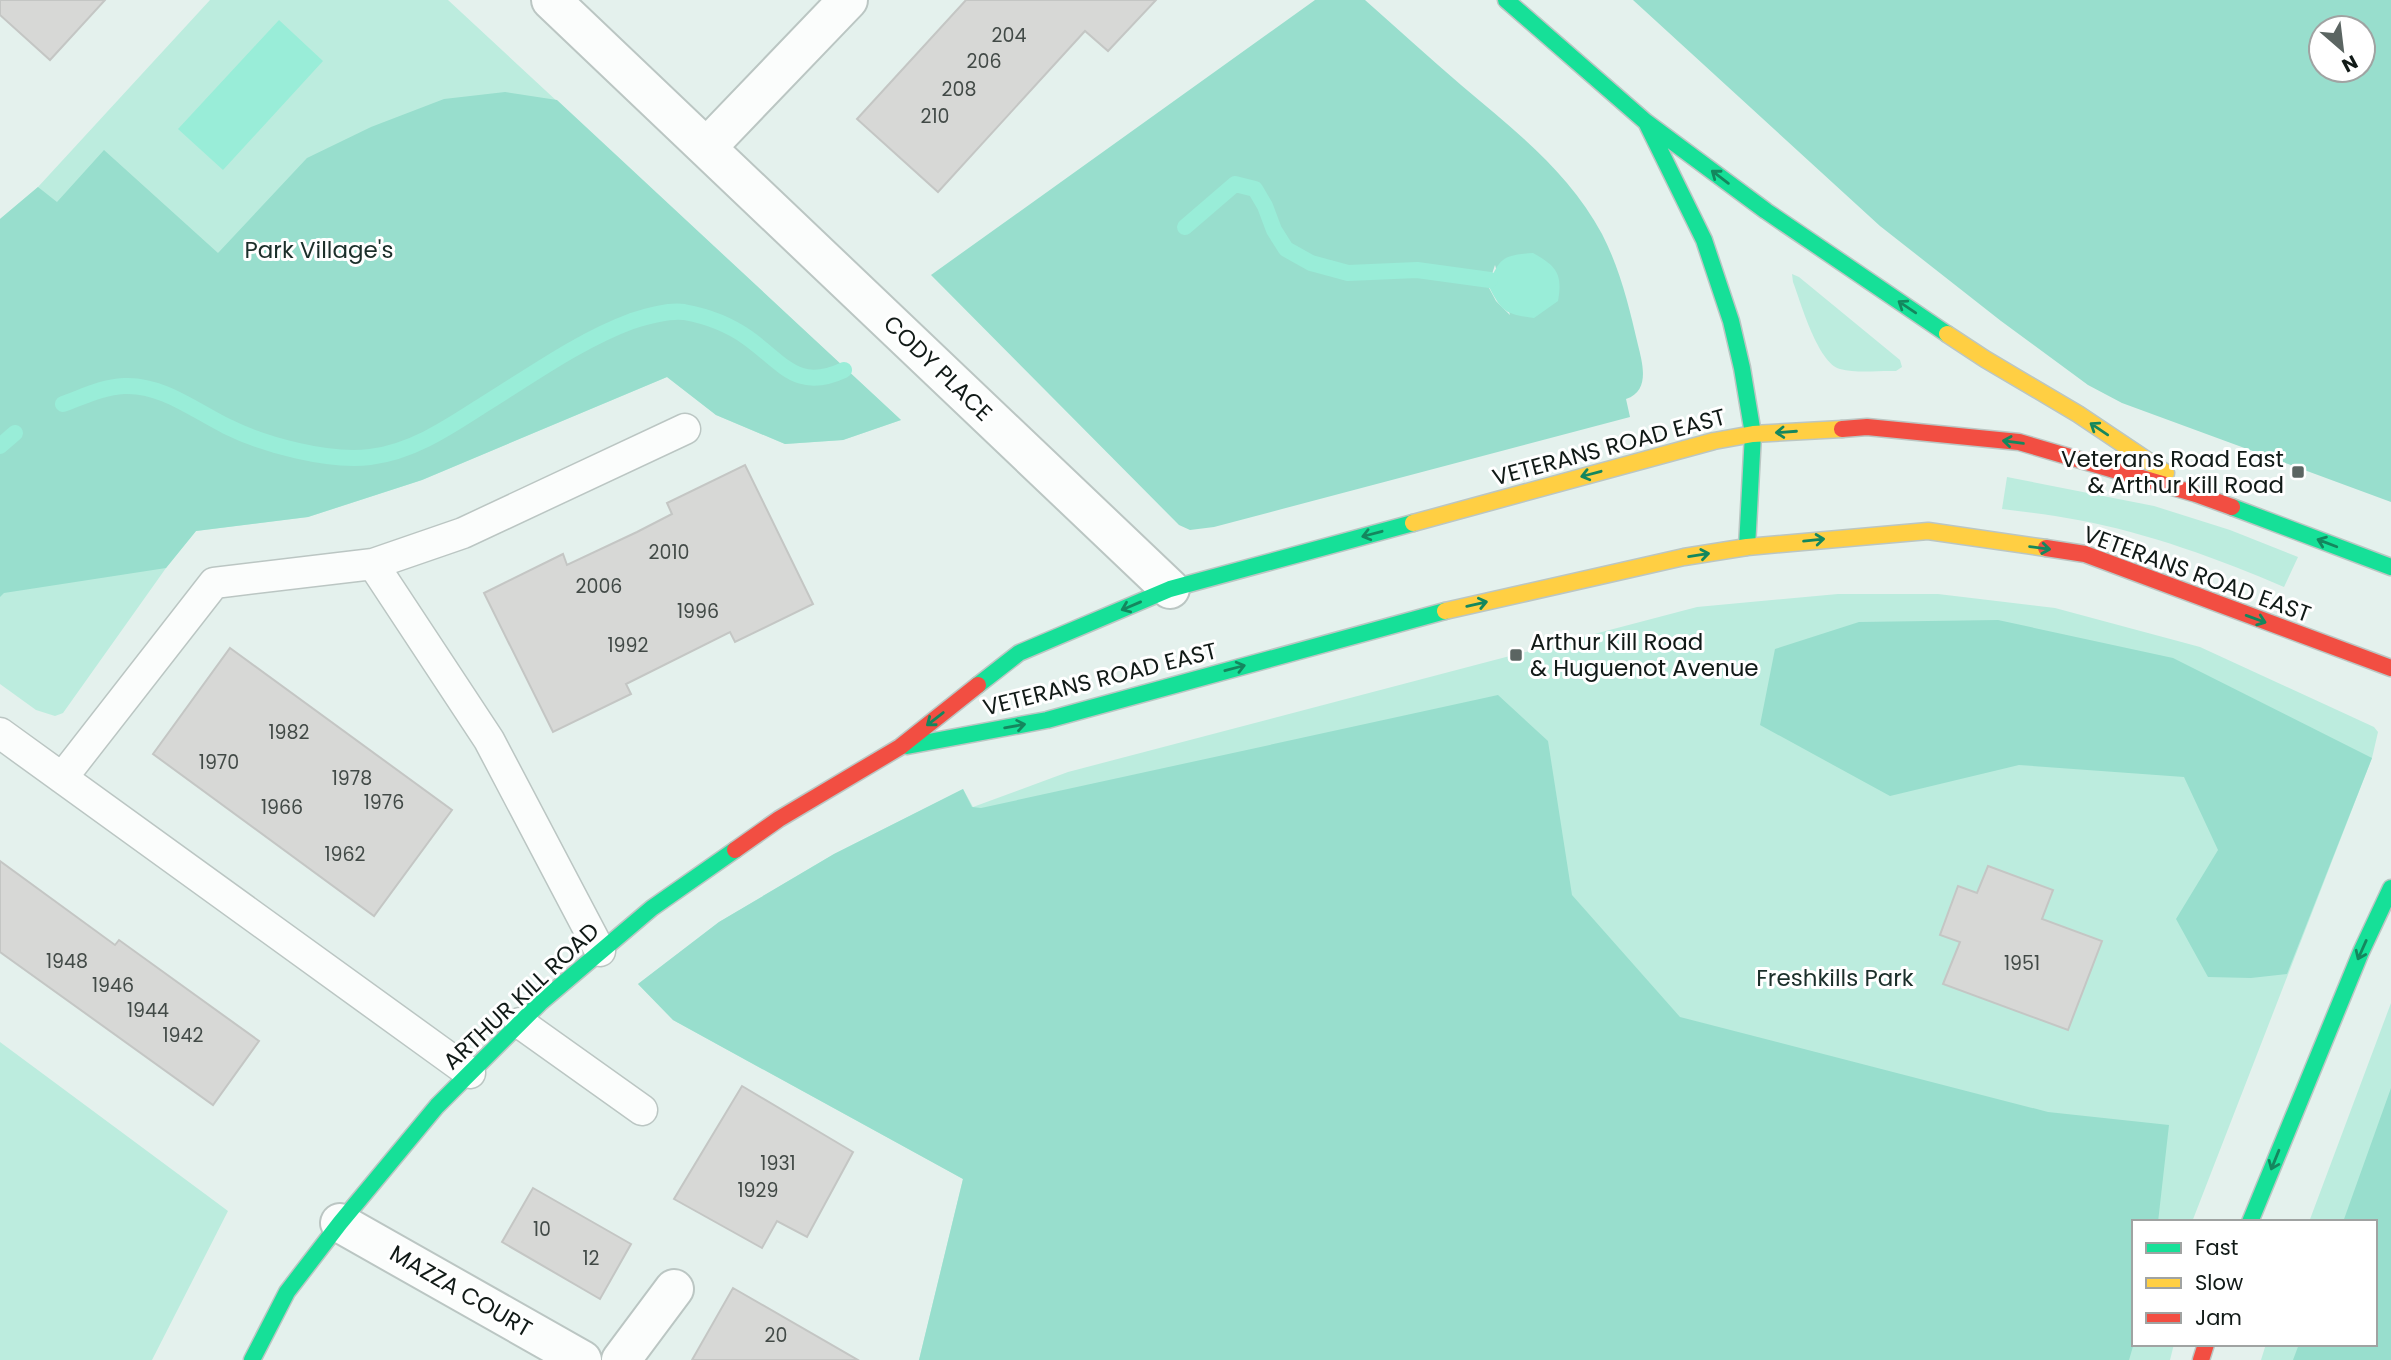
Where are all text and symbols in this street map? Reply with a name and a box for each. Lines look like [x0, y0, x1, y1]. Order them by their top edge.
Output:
north arrow [2307, 14, 2377, 84]
house number: 204 [992, 22, 1026, 49]
house number: 206 [967, 48, 1001, 75]
text: N [2337, 48, 2362, 79]
house number: 208 [942, 76, 976, 103]
house number: 210 [921, 103, 949, 130]
one-way arrow [1711, 170, 1730, 185]
park label: Park Village's [245, 234, 393, 266]
one-way arrow [1898, 299, 1917, 314]
street label: CODY PLACE [877, 308, 999, 428]
street label: VETERANS ROAD EAST [1489, 400, 1729, 494]
one-way arrow [2090, 421, 2109, 436]
one-way arrow [1776, 426, 1798, 439]
one-way arrow [2002, 436, 2025, 449]
place label: Veterans Road East & Arthur Kill Road [2061, 443, 2284, 501]
marker: Veterans Road East & Arthur Kill Road [2290, 464, 2306, 480]
one-way arrow [1580, 468, 1603, 481]
street label: VETERANS ROAD EAST [2079, 518, 2315, 630]
one-way arrow [1361, 528, 1384, 541]
one-way arrow [1803, 533, 1825, 546]
one-way arrow [2317, 536, 2339, 548]
house number: 2010 [649, 539, 689, 566]
one-way arrow [2029, 542, 2051, 555]
one-way arrow [1687, 548, 1710, 561]
house number: 2006 [576, 573, 622, 600]
one-way arrow [1465, 597, 1488, 611]
house number: 1996 [677, 598, 719, 625]
one-way arrow [1120, 600, 1142, 613]
one-way arrow [2244, 614, 2266, 626]
place label: Arthur Kill Road & Huguenot Avenue [1530, 626, 1759, 684]
house number: 1992 [608, 632, 649, 659]
street label: VETERANS ROAD EAST [980, 634, 1220, 724]
marker: Arthur Kill Road & Huguenot Avenue [1508, 647, 1524, 663]
one-way arrow [1223, 661, 1246, 674]
one-way arrow [927, 711, 945, 727]
house number: 1982 [269, 719, 310, 746]
one-way arrow [1003, 719, 1026, 732]
house number: 1970 [199, 749, 239, 776]
house number: 1978 [332, 765, 372, 792]
house number: 1976 [364, 789, 404, 816]
house number: 1966 [261, 794, 303, 821]
house number: 1962 [324, 841, 366, 868]
street label: ARTHUR KILL ROAD [436, 915, 606, 1077]
one-way arrow [2355, 939, 2368, 960]
house number: 1948 [46, 948, 88, 975]
house number: 1951 [2004, 950, 2040, 977]
park label: Freshkills Park [1756, 962, 1914, 994]
house number: 1946 [92, 972, 134, 999]
house number: 1944 [127, 997, 169, 1024]
house number: 1942 [163, 1022, 204, 1049]
one-way arrow [2268, 1149, 2281, 1171]
house number: 1931 [760, 1150, 796, 1177]
house number: 1929 [738, 1177, 778, 1204]
house number: 10 [533, 1216, 551, 1243]
legend [2132, 1220, 2377, 1346]
text: Fast [2195, 1233, 2238, 1262]
street label: MAZZA COURT [384, 1237, 538, 1345]
house number: 12 [582, 1245, 600, 1272]
text: Slow [2195, 1268, 2243, 1297]
text: Jam [2195, 1303, 2242, 1332]
house number: 20 [765, 1322, 787, 1349]

